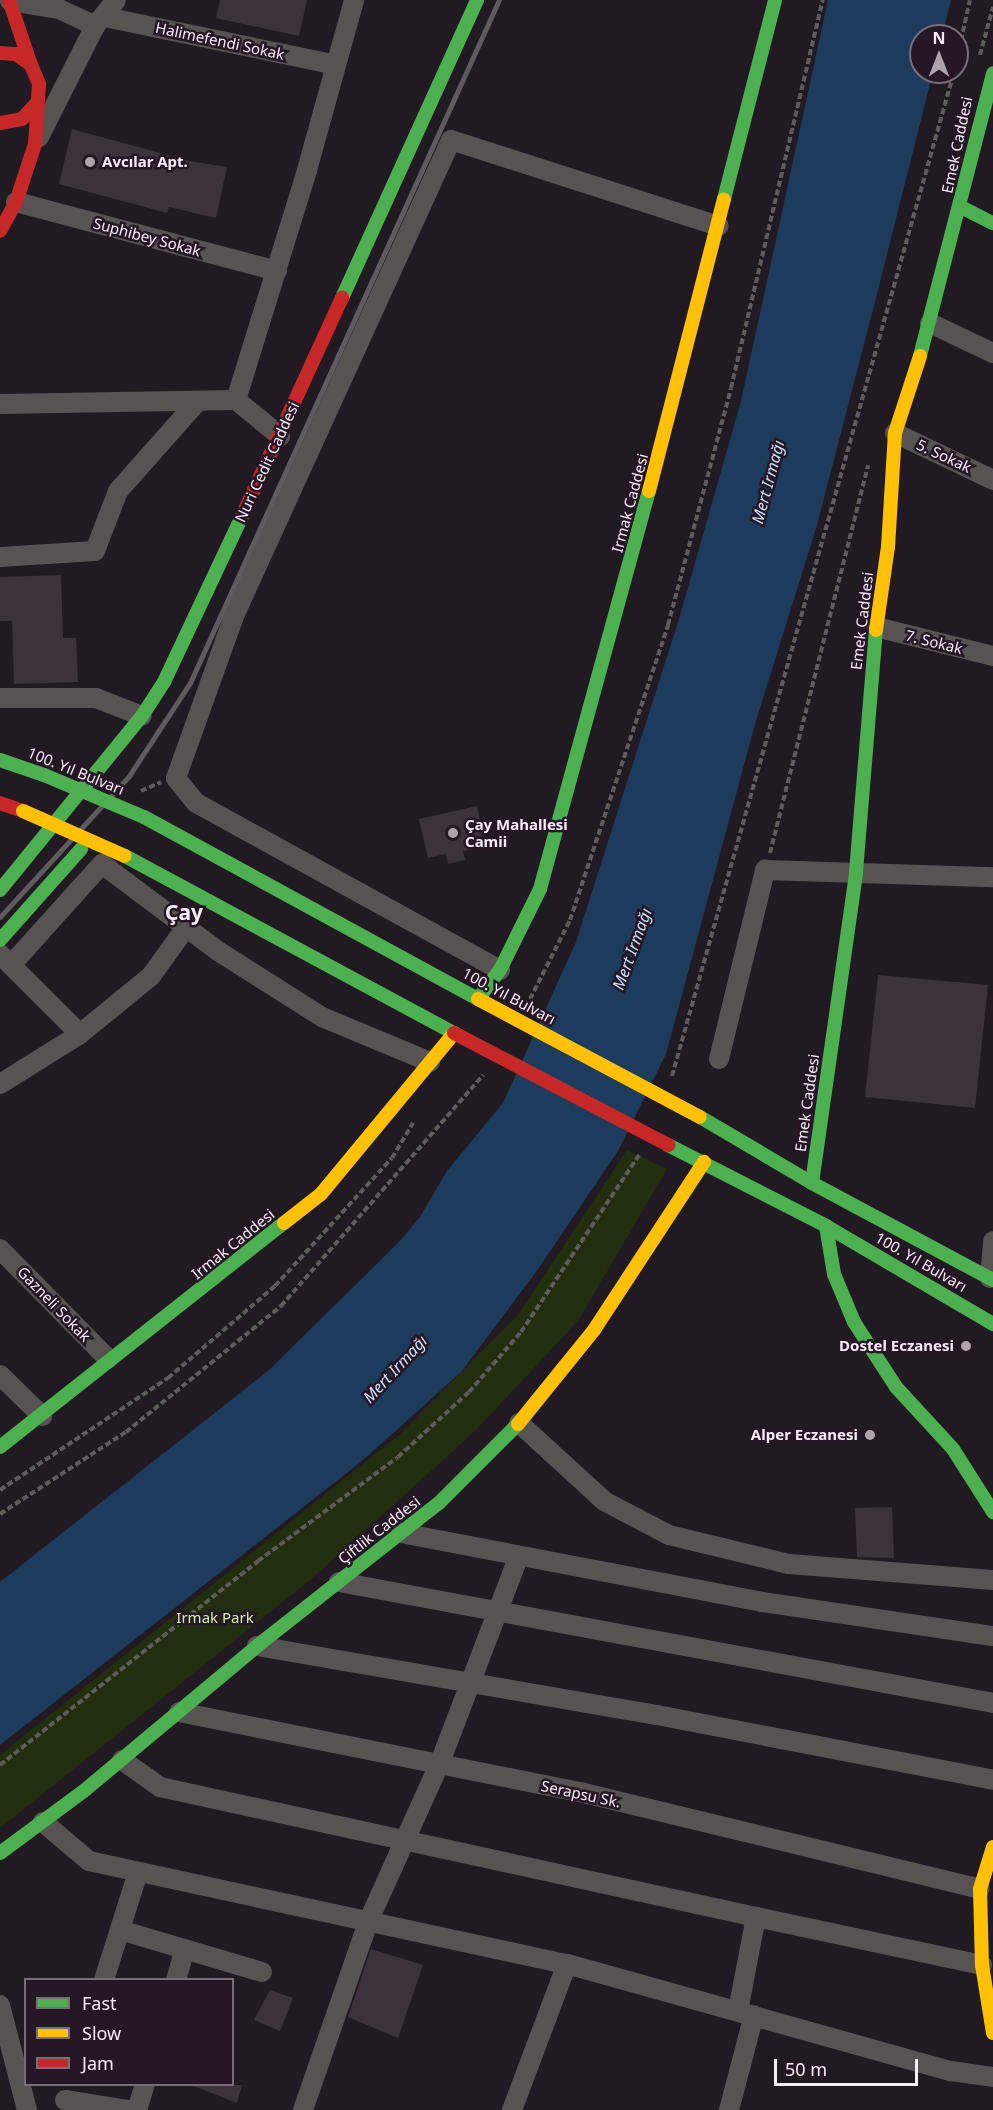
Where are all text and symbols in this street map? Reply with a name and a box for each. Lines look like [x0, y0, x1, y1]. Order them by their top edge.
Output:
street label: Halimefendi Sokak [154, 19, 286, 63]
north arrow [909, 24, 969, 84]
text: N [932, 27, 946, 49]
street label: Emek Caddesi [938, 95, 976, 195]
place label: Avcılar Apt. [102, 153, 188, 171]
marker: Avcılar Apt. [83, 155, 97, 169]
street label: Suphibey Sokak [91, 214, 203, 260]
street label: Nuri Cedit Caddesi [231, 399, 303, 525]
street label: 5. Sokak [914, 436, 974, 476]
water label: Mert Irmağı [748, 438, 788, 526]
street label: Irmak Caddesi [608, 452, 652, 554]
street label: Emek Caddesi [847, 571, 877, 671]
street label: 7. Sokak [904, 626, 964, 658]
street label: 100. Yıl Bulvarı [25, 743, 127, 799]
place label: Çay Mahallesi Camii [465, 815, 568, 850]
marker: Çay Mahallesi Camii [446, 826, 460, 840]
district label: Çay [165, 899, 203, 925]
water label: Mert Irmağı [608, 906, 656, 992]
street label: 100. Yıl Bulvarı [459, 964, 559, 1028]
street label: Emek Caddesi [791, 1053, 823, 1153]
street label: Irmak Caddesi [188, 1205, 278, 1283]
street label: 100. Yıl Bulvarı [872, 1229, 970, 1295]
street label: Gazneli Sokak [14, 1263, 94, 1345]
water label: Mert Irmağı [359, 1331, 431, 1407]
place label: Dostel Eczanesi [839, 1337, 954, 1355]
marker: Dostel Eczanesi [959, 1339, 973, 1353]
place label: Alper Eczanesi [751, 1426, 858, 1444]
marker: Alper Eczanesi [863, 1428, 877, 1442]
street label: Çiftlik Caddesi [334, 1492, 424, 1568]
park label: Irmak Park [176, 1609, 254, 1627]
street label: Serapsu Sk. [540, 1777, 622, 1811]
legend [24, 1978, 234, 2086]
text: Fast [82, 1991, 117, 2015]
text: Slow [82, 2021, 121, 2045]
scale bar [777, 2047, 921, 2085]
text: Jam [82, 2051, 114, 2075]
text: 50 m [785, 2057, 827, 2081]

